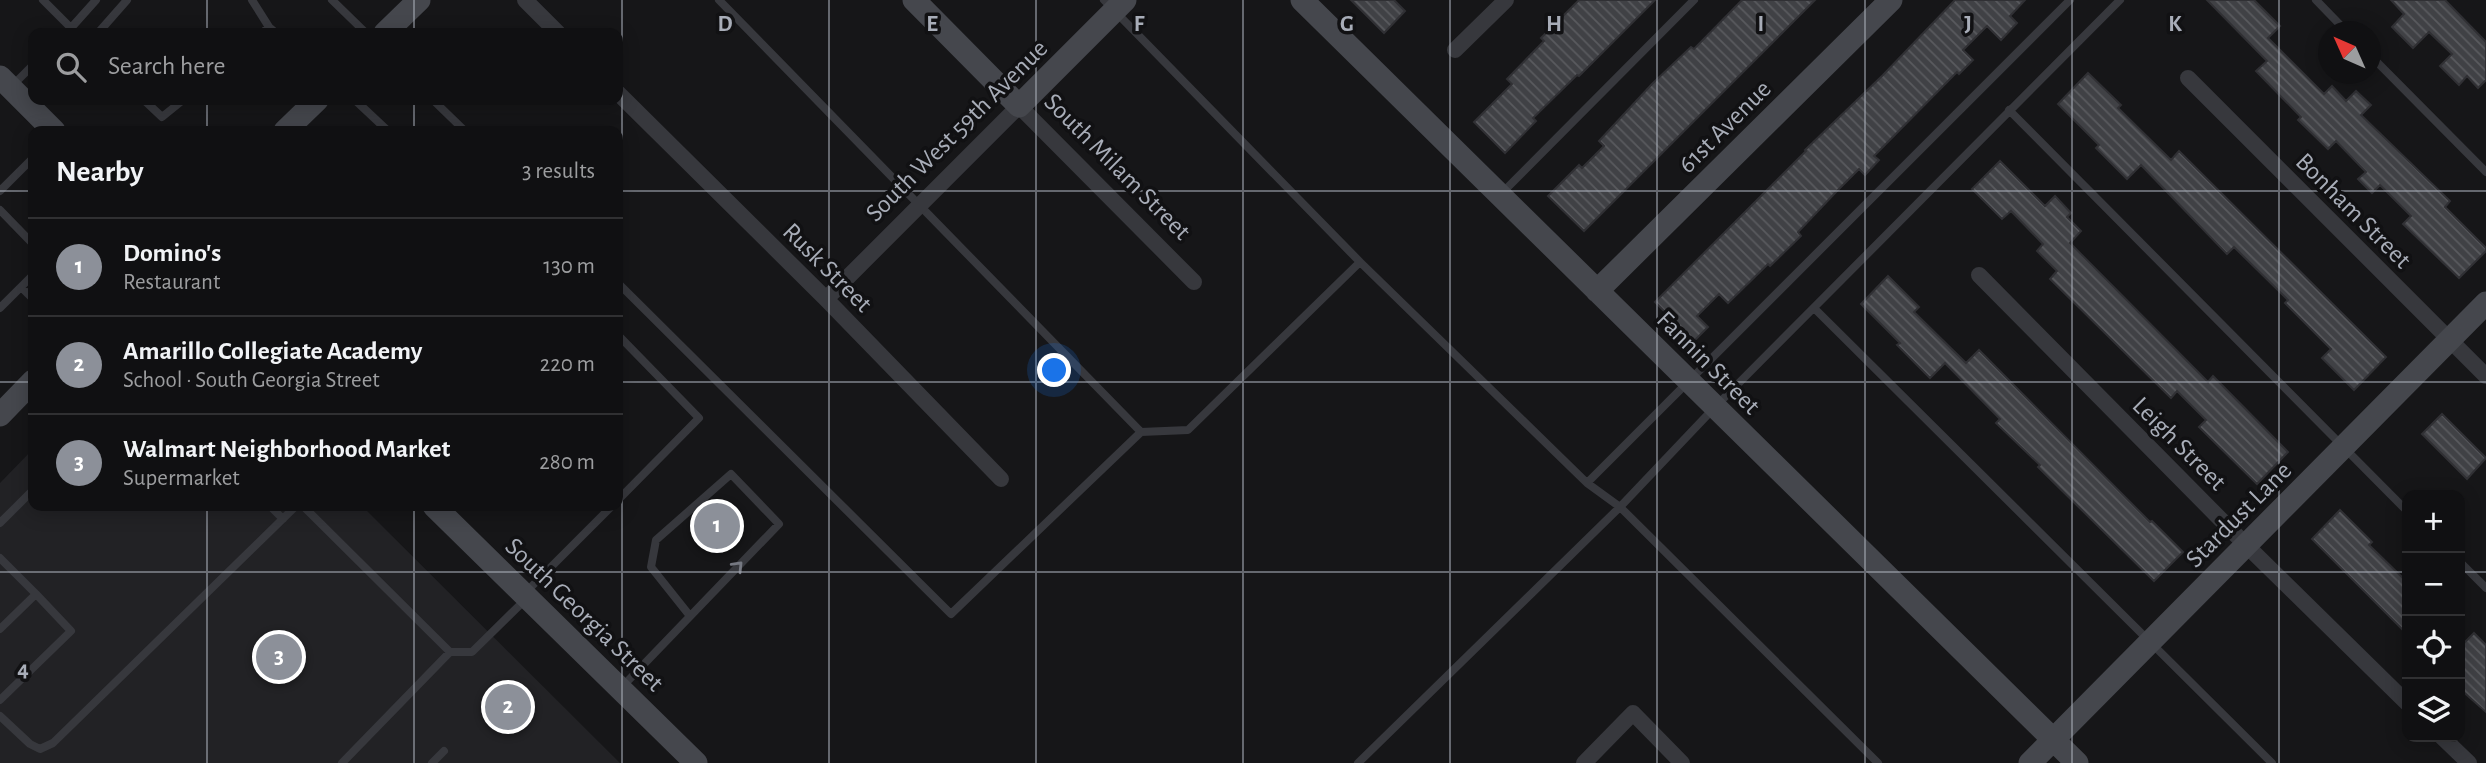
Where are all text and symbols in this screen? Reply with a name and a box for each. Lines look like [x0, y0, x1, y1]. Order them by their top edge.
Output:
text: D [717, 13, 733, 36]
text: E [926, 13, 938, 36]
text: F [1134, 13, 1145, 36]
text: G [1340, 13, 1354, 36]
text: H [1546, 13, 1562, 36]
text: I [1758, 13, 1764, 36]
text: J [1964, 13, 1972, 36]
text: K [2168, 13, 2182, 36]
north arrow [2318, 21, 2381, 84]
search box [28, 28, 623, 105]
street label: South West 59th Avenue [861, 35, 1053, 227]
icon: search [52, 48, 90, 86]
text: Search here [108, 53, 226, 79]
street label: 61st Avenue [1673, 75, 1776, 178]
street label: South Milam Street [1039, 89, 1195, 245]
street label: Bonham Street [2291, 148, 2416, 273]
text: Nearby [56, 157, 144, 187]
text: 3 results [522, 160, 595, 183]
street label: Rusk Street [778, 218, 877, 317]
text: Domino's [123, 240, 221, 266]
text: 1 [75, 255, 83, 278]
text: 130 m [543, 255, 595, 278]
text: Restaurant [123, 271, 220, 294]
street label: Fannin Street [1652, 306, 1765, 419]
text: Amarillo Collegiate Academy [123, 338, 422, 364]
text: 2 [74, 353, 84, 376]
text: 220 m [540, 353, 595, 376]
your location [1037, 353, 1071, 387]
text: School · South Georgia Street [123, 369, 380, 392]
street label: Leigh Street [2128, 392, 2231, 495]
text: Walmart Neighborhood Market [123, 436, 450, 462]
text: 3 [74, 451, 84, 474]
text: 280 m [539, 451, 595, 474]
street label: Stardust Lane [2181, 457, 2297, 573]
text: Supermarket [123, 467, 240, 490]
map controls [2402, 490, 2465, 742]
button: + [2402, 490, 2465, 553]
pin: 1 [694, 500, 740, 552]
street label: South Georgia Street [500, 533, 668, 696]
button: − [2402, 553, 2465, 616]
one-way arrow [729, 562, 742, 575]
button: locate [2402, 616, 2465, 679]
pin: 3 [256, 631, 302, 683]
text: 4 [17, 658, 29, 681]
button: layers [2402, 679, 2465, 742]
pin: 2 [485, 681, 531, 733]

